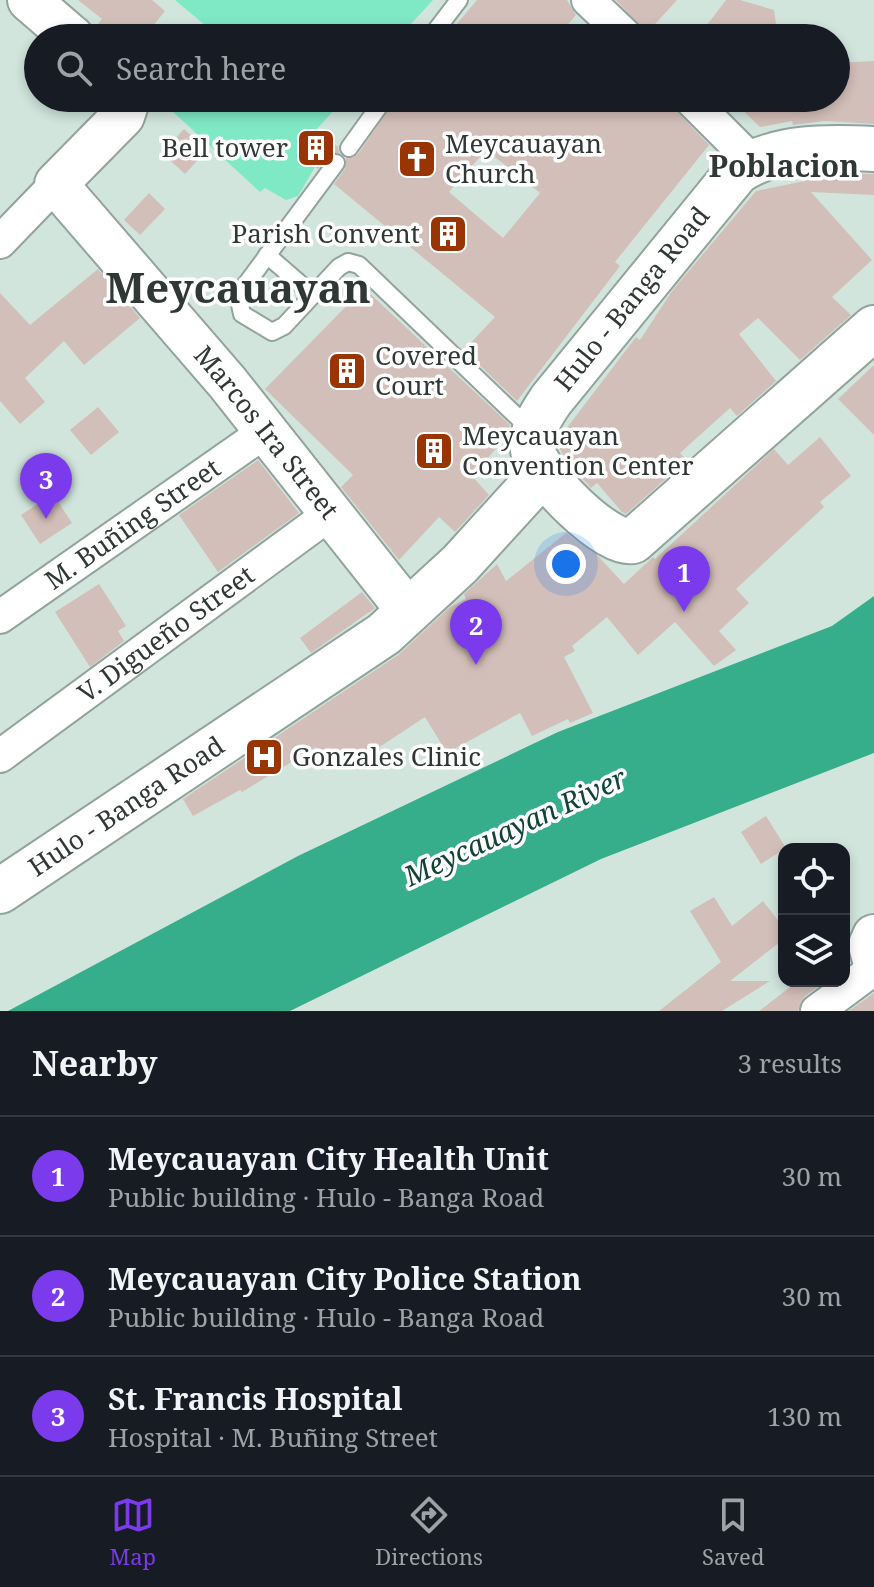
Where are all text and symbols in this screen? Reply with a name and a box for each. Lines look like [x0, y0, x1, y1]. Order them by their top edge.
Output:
search box [24, 24, 850, 112]
icon: search [52, 46, 96, 90]
text: Search here [116, 48, 286, 89]
place label: Meycauayan Church [445, 125, 602, 191]
building icon: Bell tower [295, 127, 337, 169]
place label: Bell tower [161, 129, 288, 165]
church icon: Meycauayan Church [396, 138, 438, 180]
district label: Poblacion [709, 145, 859, 186]
street label: Hulo - Banga Road [545, 198, 717, 398]
building icon: Parish Convent [427, 213, 469, 255]
place label: Parish Convent [231, 215, 420, 251]
district label: Meycauayan [105, 258, 371, 315]
street label: Marcos Ira Street [186, 337, 348, 526]
place label: Covered Court [375, 337, 477, 403]
building icon: Covered Court [326, 350, 368, 392]
place label: Meycauayan Convention Center [462, 417, 693, 483]
building icon: Meycauayan Convention Center [413, 430, 455, 472]
street label: M. Buñing Street [37, 449, 227, 597]
pin: 3 [20, 453, 72, 519]
your location [546, 544, 586, 584]
pin: 1 [658, 546, 710, 612]
street label: V. Digueño Street [70, 556, 261, 710]
pin: 2 [450, 599, 502, 665]
street label: Hulo - Banga Road [21, 727, 231, 884]
hospital icon: Gonzales Clinic [243, 736, 285, 778]
place label: Gonzales Clinic [292, 738, 481, 774]
water label: Meycauayan River [396, 758, 633, 895]
map controls [778, 843, 850, 987]
button: locate [778, 843, 850, 915]
button: layers [778, 915, 850, 987]
text: Nearby [32, 1040, 158, 1086]
text: 3 results [737, 1045, 842, 1081]
text: Meycauayan City Health Unit [108, 1138, 549, 1179]
text: 1 [51, 1158, 65, 1194]
text: 30 m [782, 1158, 842, 1194]
text: Public building · Hulo - Banga Road [108, 1179, 544, 1215]
text: Meycauayan City Police Station [108, 1258, 582, 1299]
text: 2 [51, 1278, 65, 1314]
text: 30 m [782, 1278, 842, 1314]
text: Public building · Hulo - Banga Road [108, 1299, 544, 1335]
text: St. Francis Hospital [108, 1378, 403, 1419]
text: 3 [51, 1398, 65, 1434]
text: 130 m [767, 1398, 842, 1434]
text: Hospital · M. Buñing Street [108, 1419, 438, 1455]
tab: Map [110, 1493, 156, 1571]
tab: Directions [375, 1493, 483, 1571]
tab: Saved [702, 1493, 764, 1571]

